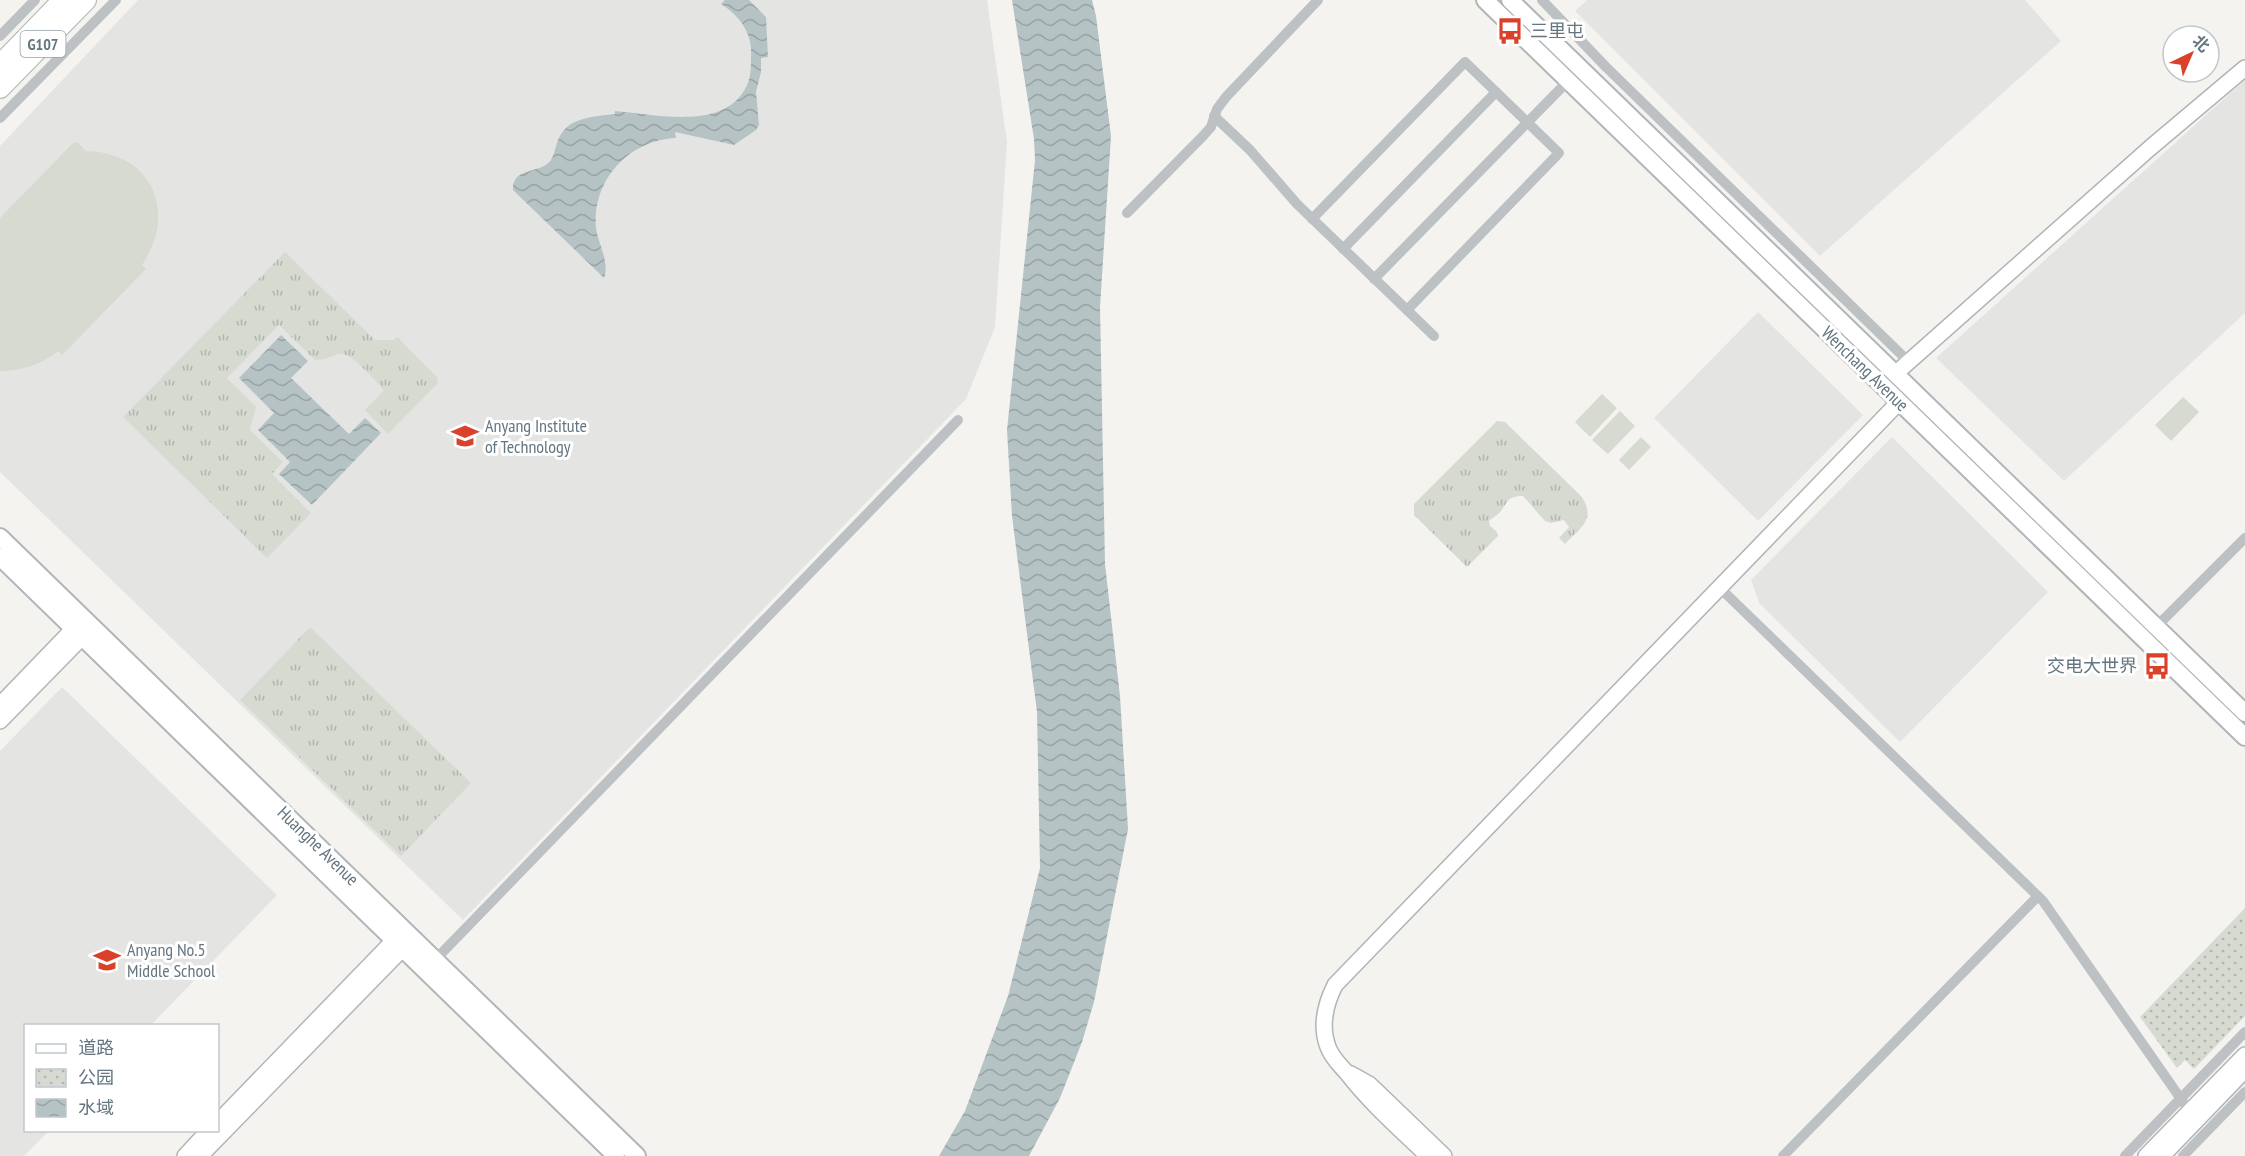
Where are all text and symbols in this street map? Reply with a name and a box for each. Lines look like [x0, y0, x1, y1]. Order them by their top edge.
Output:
bus stop icon: 三里屯 [1495, 16, 1525, 46]
place label: 三里屯 [1530, 19, 1584, 42]
north arrow [2161, 24, 2221, 84]
text: 北 [2189, 30, 2214, 56]
road number: G107 [20, 31, 66, 57]
street label: Wenchang Avenue [1817, 321, 1914, 416]
place label: Anyang Institute of Technology [485, 414, 587, 458]
school or university icon: Anyang Institute of Technology [450, 421, 480, 451]
bus stop icon: 交电大世界 [2142, 651, 2172, 681]
place label: 交电大世界 [2047, 654, 2137, 677]
street label: Huanghe Avenue [273, 801, 364, 890]
place label: Anyang No.5 Middle School [127, 938, 216, 982]
school or university icon: Anyang No.5 Middle School [92, 945, 122, 975]
legend [24, 1024, 219, 1132]
text: 道路 [78, 1036, 114, 1059]
text: 公园 [78, 1066, 114, 1089]
text: 水域 [78, 1096, 114, 1119]

